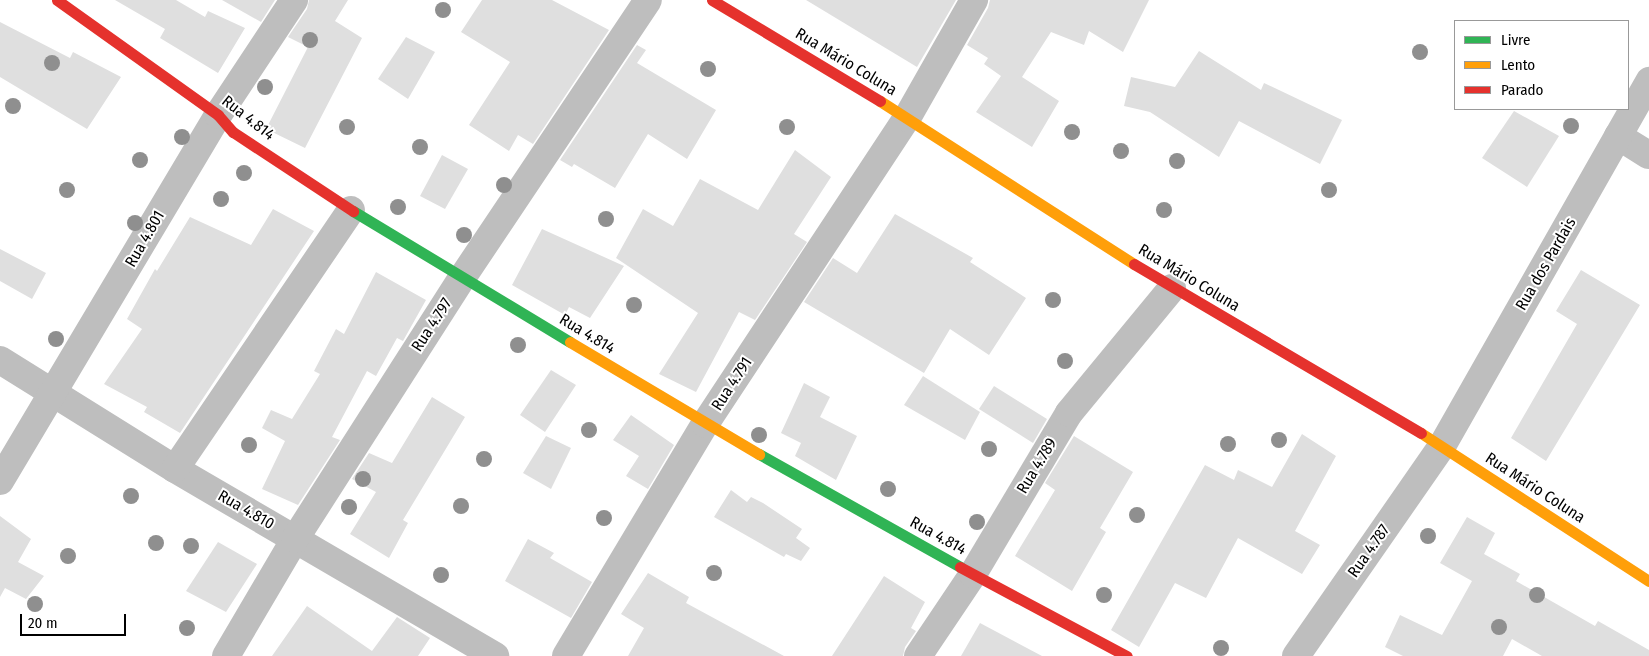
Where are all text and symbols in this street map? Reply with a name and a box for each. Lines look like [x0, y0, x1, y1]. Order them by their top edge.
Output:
legend [1454, 20, 1629, 110]
street label: Rua Mário Coluna [792, 24, 900, 100]
text: Livre [1501, 31, 1530, 49]
text: Lento [1501, 56, 1535, 74]
text: Parado [1501, 81, 1543, 99]
street label: Rua 4.814 [218, 92, 278, 144]
street label: Rua 4.801 [121, 207, 169, 271]
street label: Rua dos Pardais [1512, 214, 1580, 314]
street label: Rua Mário Coluna [1135, 240, 1243, 316]
street label: Rua 4.797 [408, 295, 456, 355]
street label: Rua 4.814 [556, 310, 618, 358]
street label: Rua 4.791 [708, 354, 756, 414]
street label: Rua 4.789 [1013, 435, 1061, 497]
street label: Rua Mário Coluna [1482, 449, 1588, 527]
street label: Rua 4.810 [214, 486, 278, 534]
street label: Rua 4.814 [906, 513, 970, 559]
street label: Rua 4.787 [1344, 521, 1394, 581]
scale bar [22, 604, 129, 636]
text: 20 m [28, 614, 58, 632]

